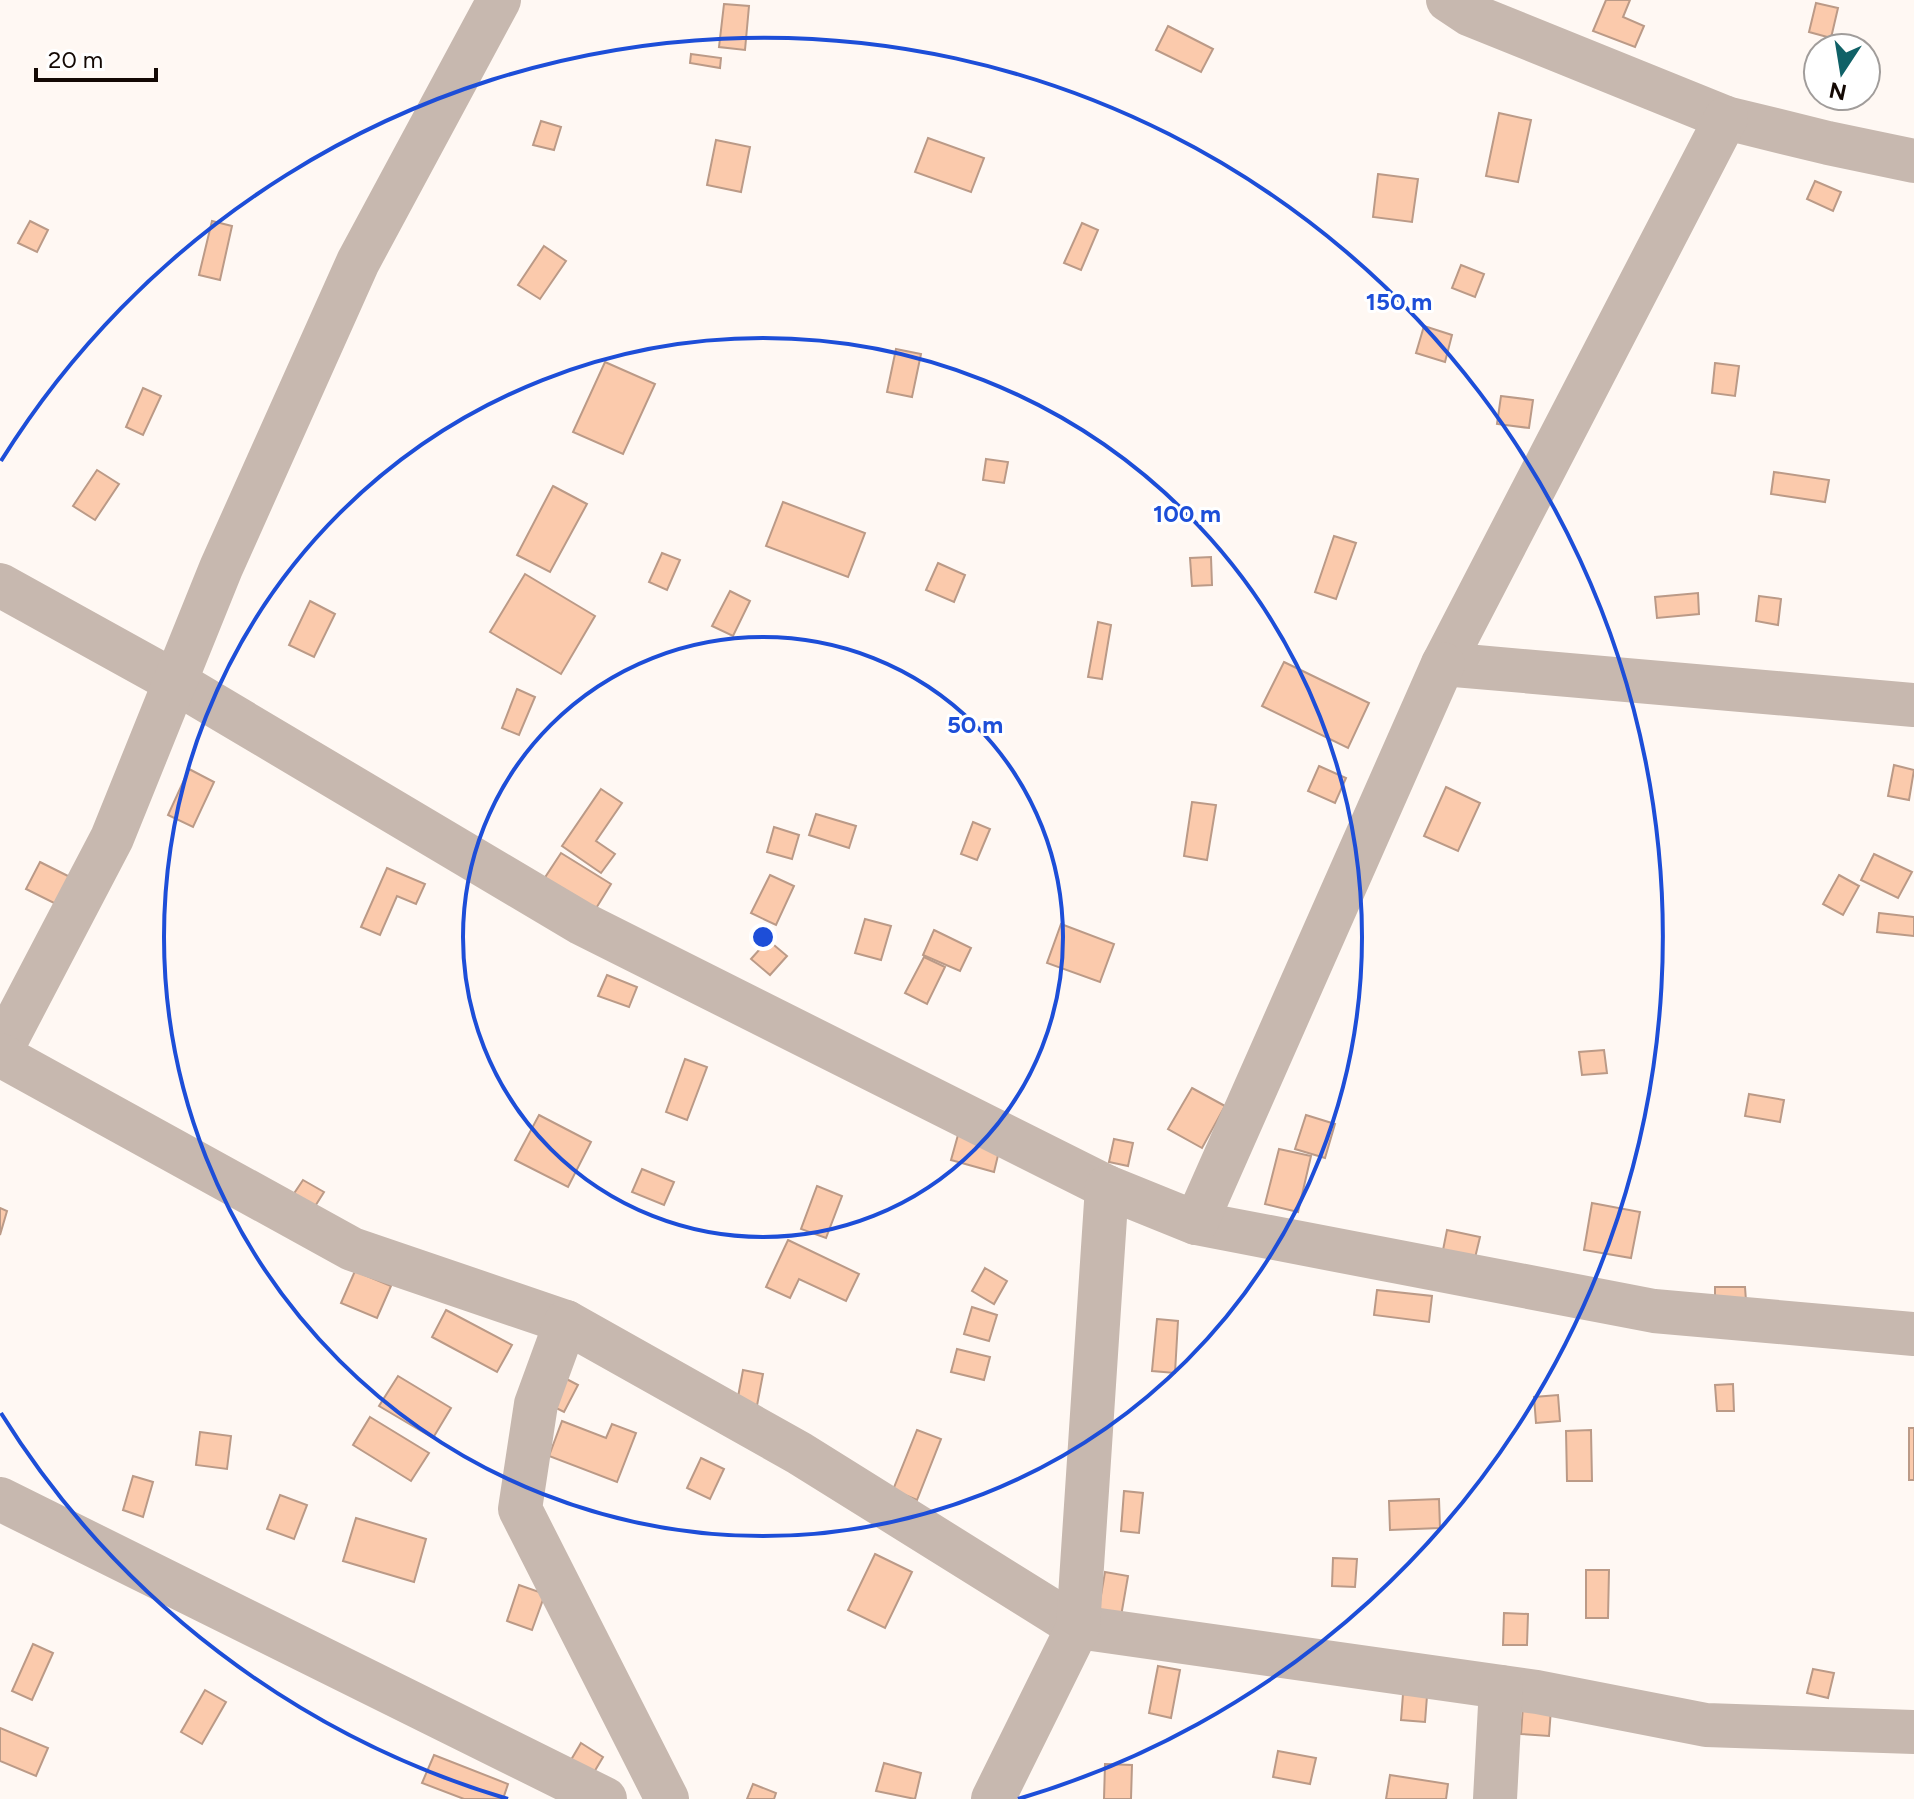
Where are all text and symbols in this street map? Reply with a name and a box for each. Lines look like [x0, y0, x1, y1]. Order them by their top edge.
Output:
scale bar [36, 32, 156, 82]
north arrow [1802, 32, 1882, 112]
text: 20 m [48, 45, 103, 74]
text: N [1827, 76, 1849, 106]
text: 150 m [1366, 287, 1432, 316]
text: 100 m [1153, 499, 1221, 528]
text: 50 m [947, 710, 1003, 739]
centre of rings [749, 923, 777, 951]

